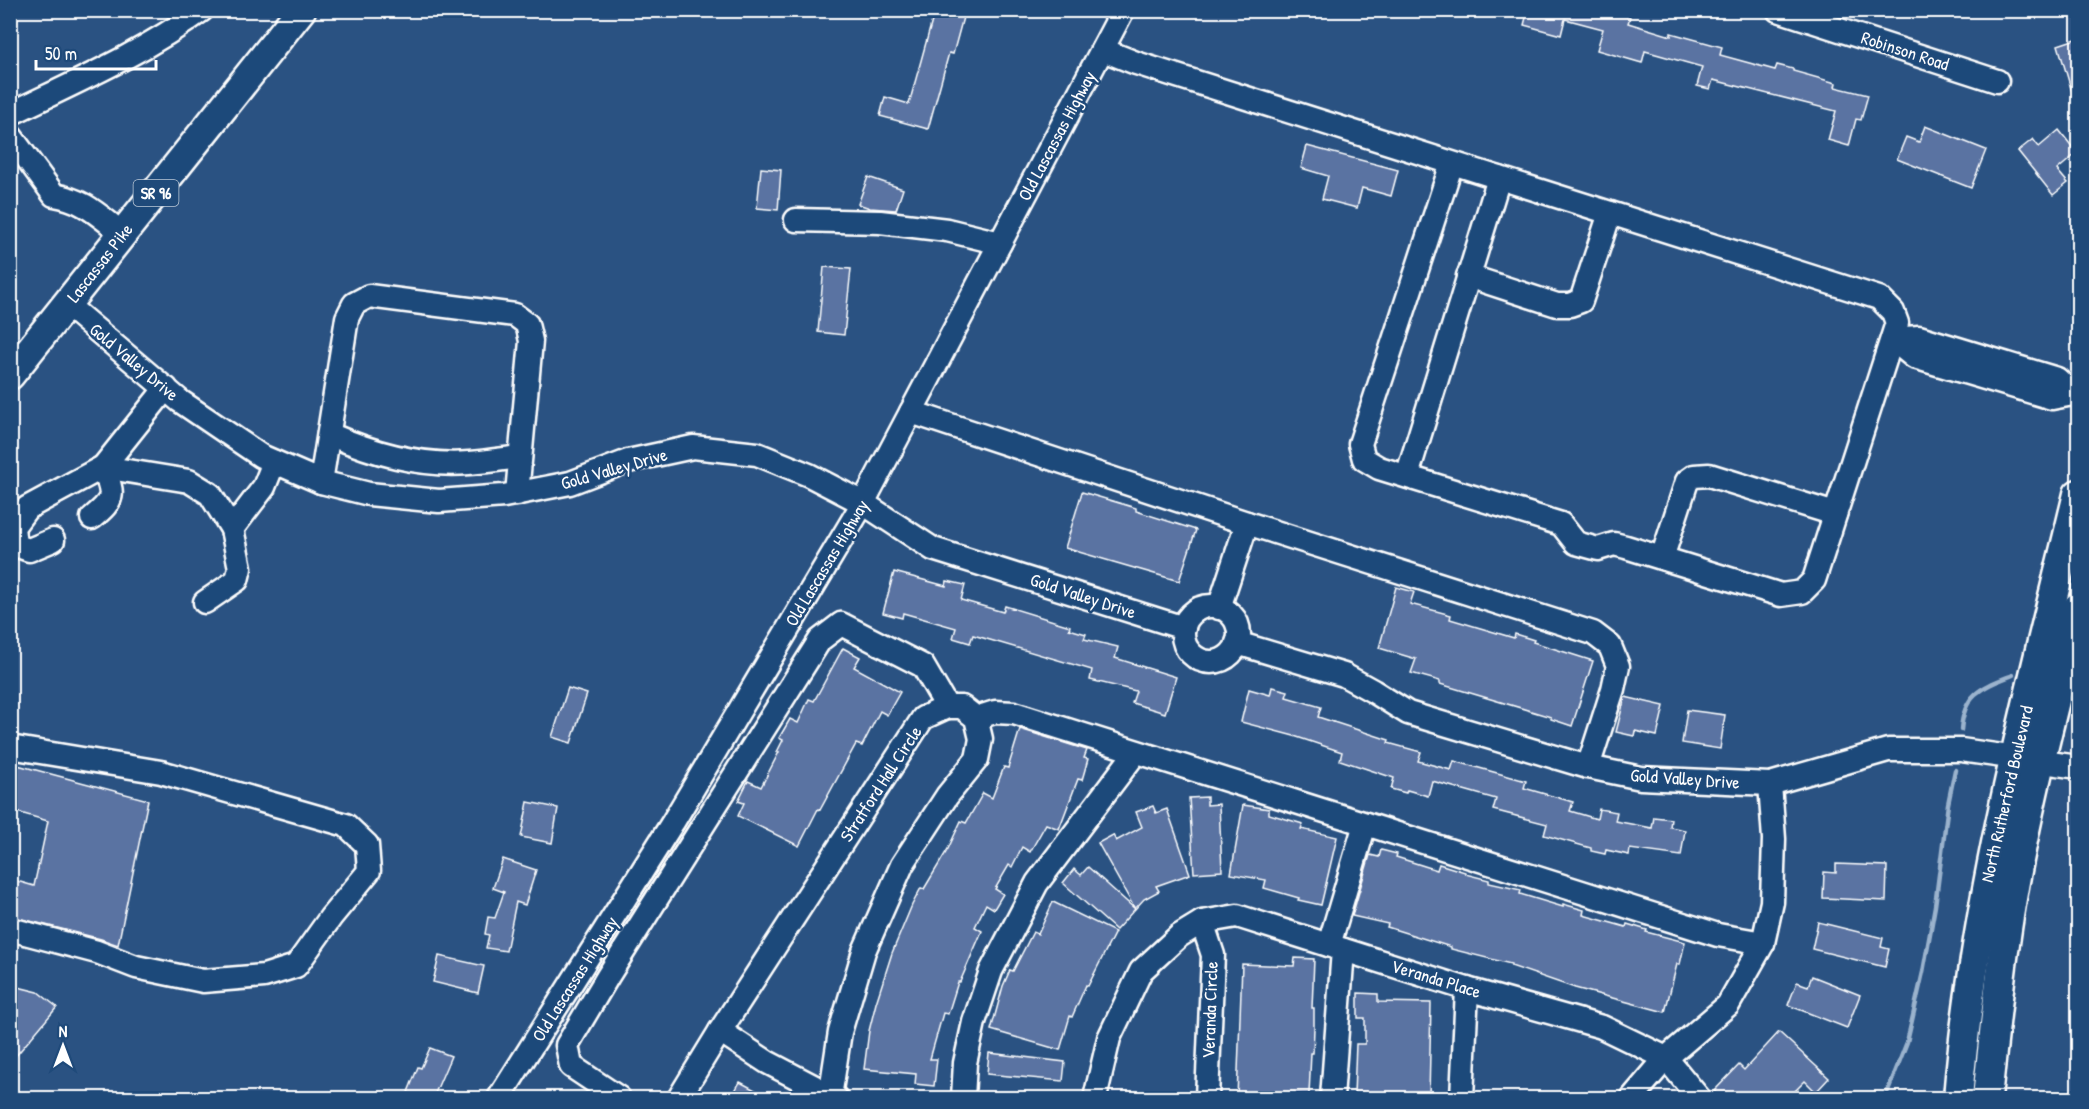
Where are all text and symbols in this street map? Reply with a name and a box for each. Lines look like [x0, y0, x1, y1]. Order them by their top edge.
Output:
street label: Robinson Road [1858, 25, 1952, 76]
scale bar [36, 33, 156, 71]
text: 50 m [45, 41, 77, 66]
street label: Old Lascassas Highway [1012, 66, 1102, 205]
road number: SR 96 [134, 180, 178, 206]
street label: Lascassas Pike [61, 218, 138, 307]
street label: Gold Valley Drive [84, 317, 184, 406]
street label: Gold Valley Drive [558, 441, 670, 496]
street label: Old Lascassas Highway [779, 494, 874, 631]
street label: Gold Valley Drive [1027, 567, 1139, 624]
street label: North Rutherford Boulevard [1974, 703, 2039, 885]
street label: Stratford Hall Circle [834, 721, 927, 847]
street label: Gold Valley Drive [1630, 762, 1741, 795]
street label: Old Lascassas Highway [526, 911, 623, 1046]
street label: Veranda Place [1388, 953, 1484, 1004]
street label: Veranda Circle [1195, 961, 1224, 1059]
north arrow [33, 1016, 93, 1076]
text: N [59, 1020, 68, 1042]

